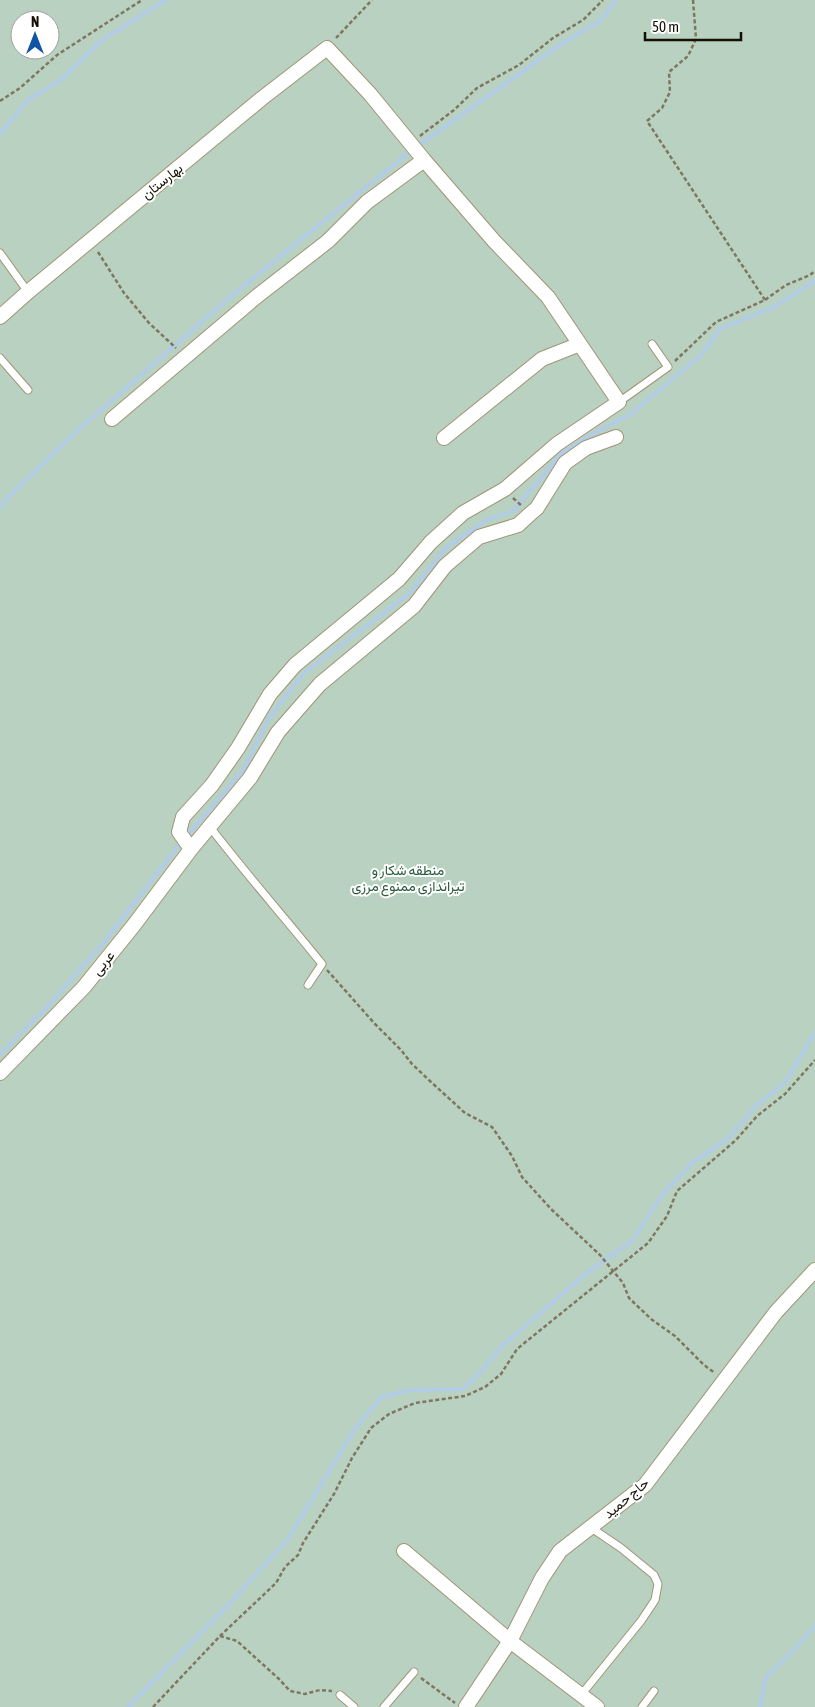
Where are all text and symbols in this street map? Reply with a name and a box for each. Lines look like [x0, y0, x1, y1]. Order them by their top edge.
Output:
north arrow [10, 10, 60, 60]
scale bar [645, 10, 741, 42]
text: N [31, 14, 39, 30]
text: 50 m [652, 18, 679, 35]
street label: بهارستان [138, 160, 186, 203]
park label: منطقه شکار و تیراندازی ممنوع مرزی [351, 862, 465, 897]
street label: عربی [88, 948, 118, 979]
street label: حاج حمید [600, 1474, 654, 1524]

